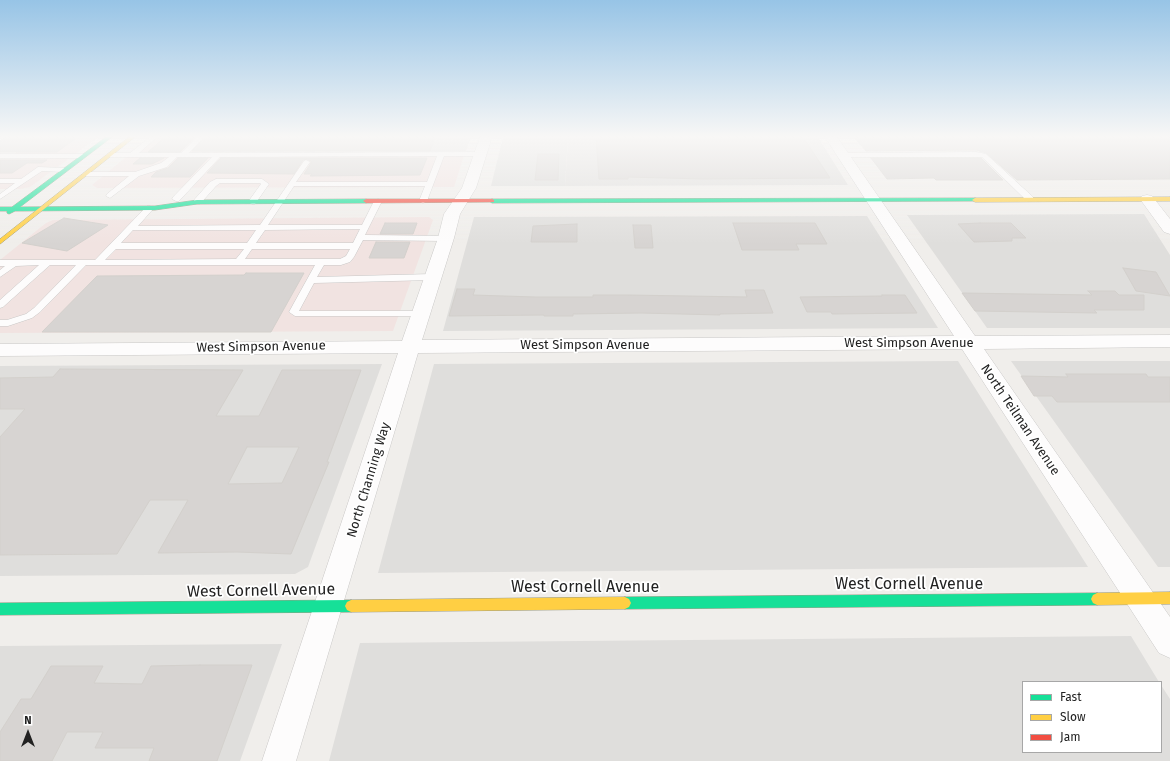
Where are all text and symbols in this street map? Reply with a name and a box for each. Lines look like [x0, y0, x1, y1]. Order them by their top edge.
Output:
street label: West Simpson Avenue [844, 335, 974, 351]
street label: West Simpson Avenue [520, 337, 650, 353]
street label: West Simpson Avenue [196, 338, 326, 356]
street label: North Teilman Avenue [977, 362, 1063, 478]
street label: North Channing Way [344, 421, 394, 539]
street label: West Cornell Avenue [835, 575, 983, 595]
street label: West Cornell Avenue [511, 578, 659, 598]
street label: West Cornell Avenue [187, 580, 335, 602]
legend [1022, 681, 1162, 753]
text: Fast [1060, 690, 1082, 704]
text: Slow [1060, 710, 1086, 724]
north arrow [8, 713, 48, 753]
text: N [24, 714, 32, 727]
text: Jam [1060, 730, 1080, 744]

